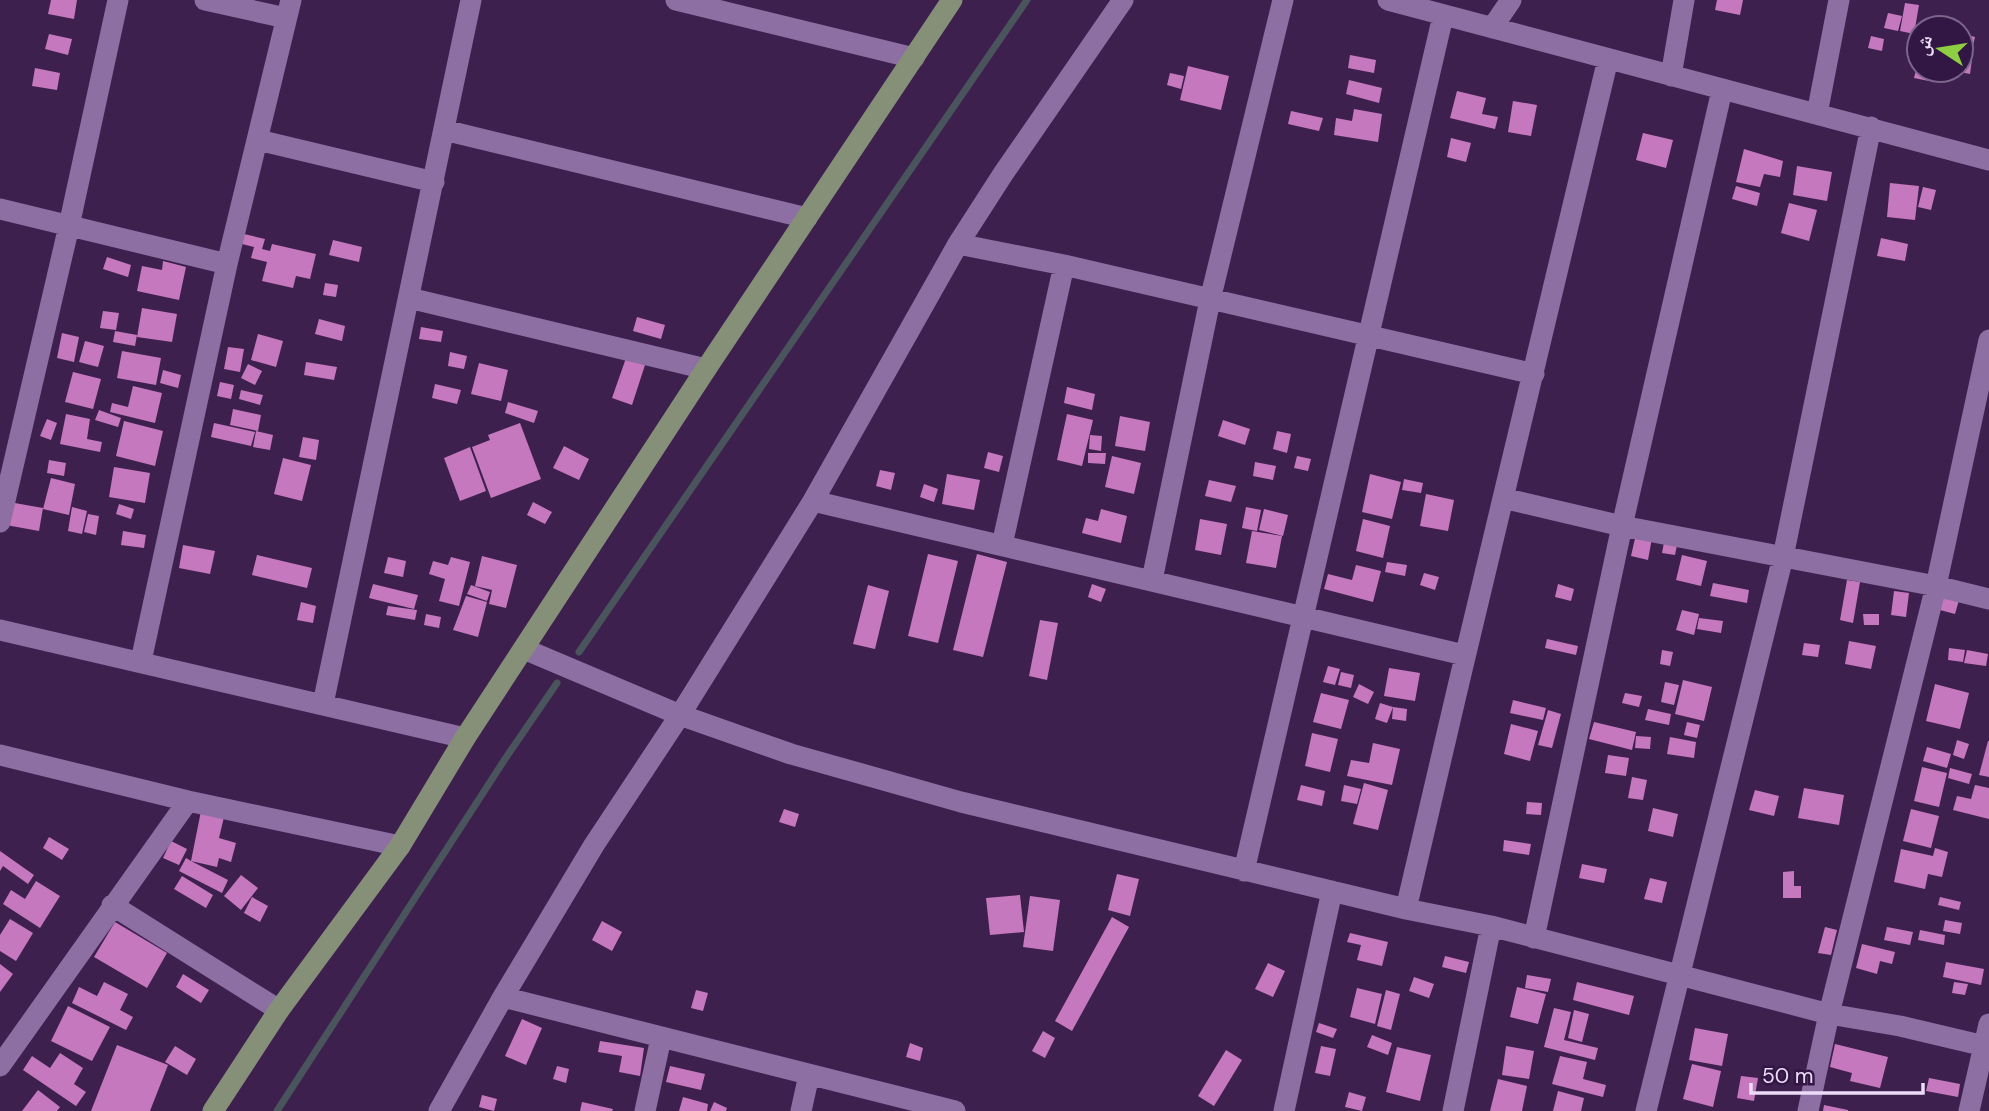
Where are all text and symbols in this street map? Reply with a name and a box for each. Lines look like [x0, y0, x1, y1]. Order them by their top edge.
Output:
north arrow [1905, 14, 1975, 84]
text: ش [1910, 33, 1938, 58]
scale bar [1751, 1052, 1923, 1096]
text: 50 m [1762, 1062, 1813, 1090]

